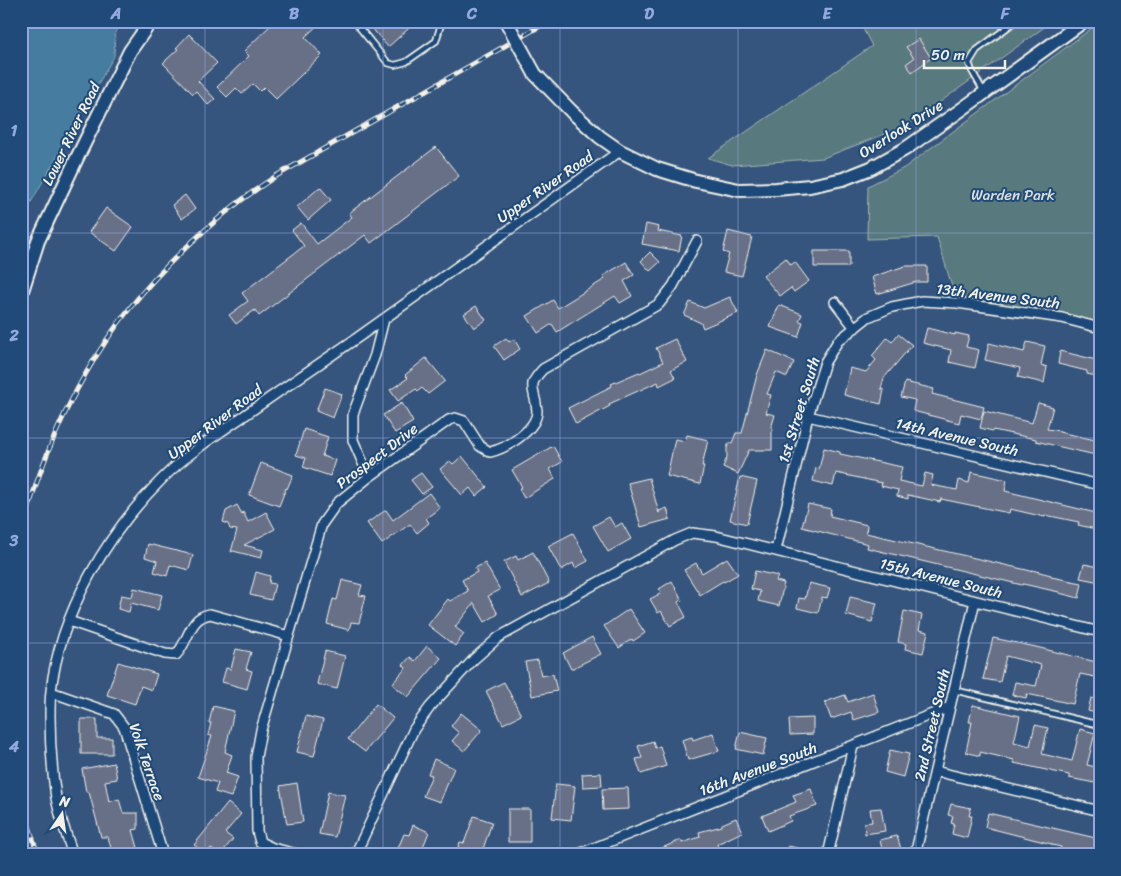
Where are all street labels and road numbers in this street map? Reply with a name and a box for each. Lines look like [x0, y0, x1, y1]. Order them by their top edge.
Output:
street label: Lower River Road [35, 77, 108, 190]
street label: Overlook Drive [854, 92, 949, 165]
street label: Upper River Road [491, 143, 600, 230]
street label: 13th Avenue South [935, 276, 1061, 316]
street label: 1st Street South [770, 353, 828, 466]
street label: Upper River Road [162, 377, 269, 466]
street label: 14th Avenue South [893, 410, 1021, 464]
street label: Prospect Drive [330, 416, 424, 496]
street label: 15th Avenue South [877, 550, 1005, 606]
street label: 2nd Street South [906, 666, 958, 784]
street label: Volk Terrace [122, 720, 173, 805]
street label: 16th Avenue South [695, 734, 821, 803]

